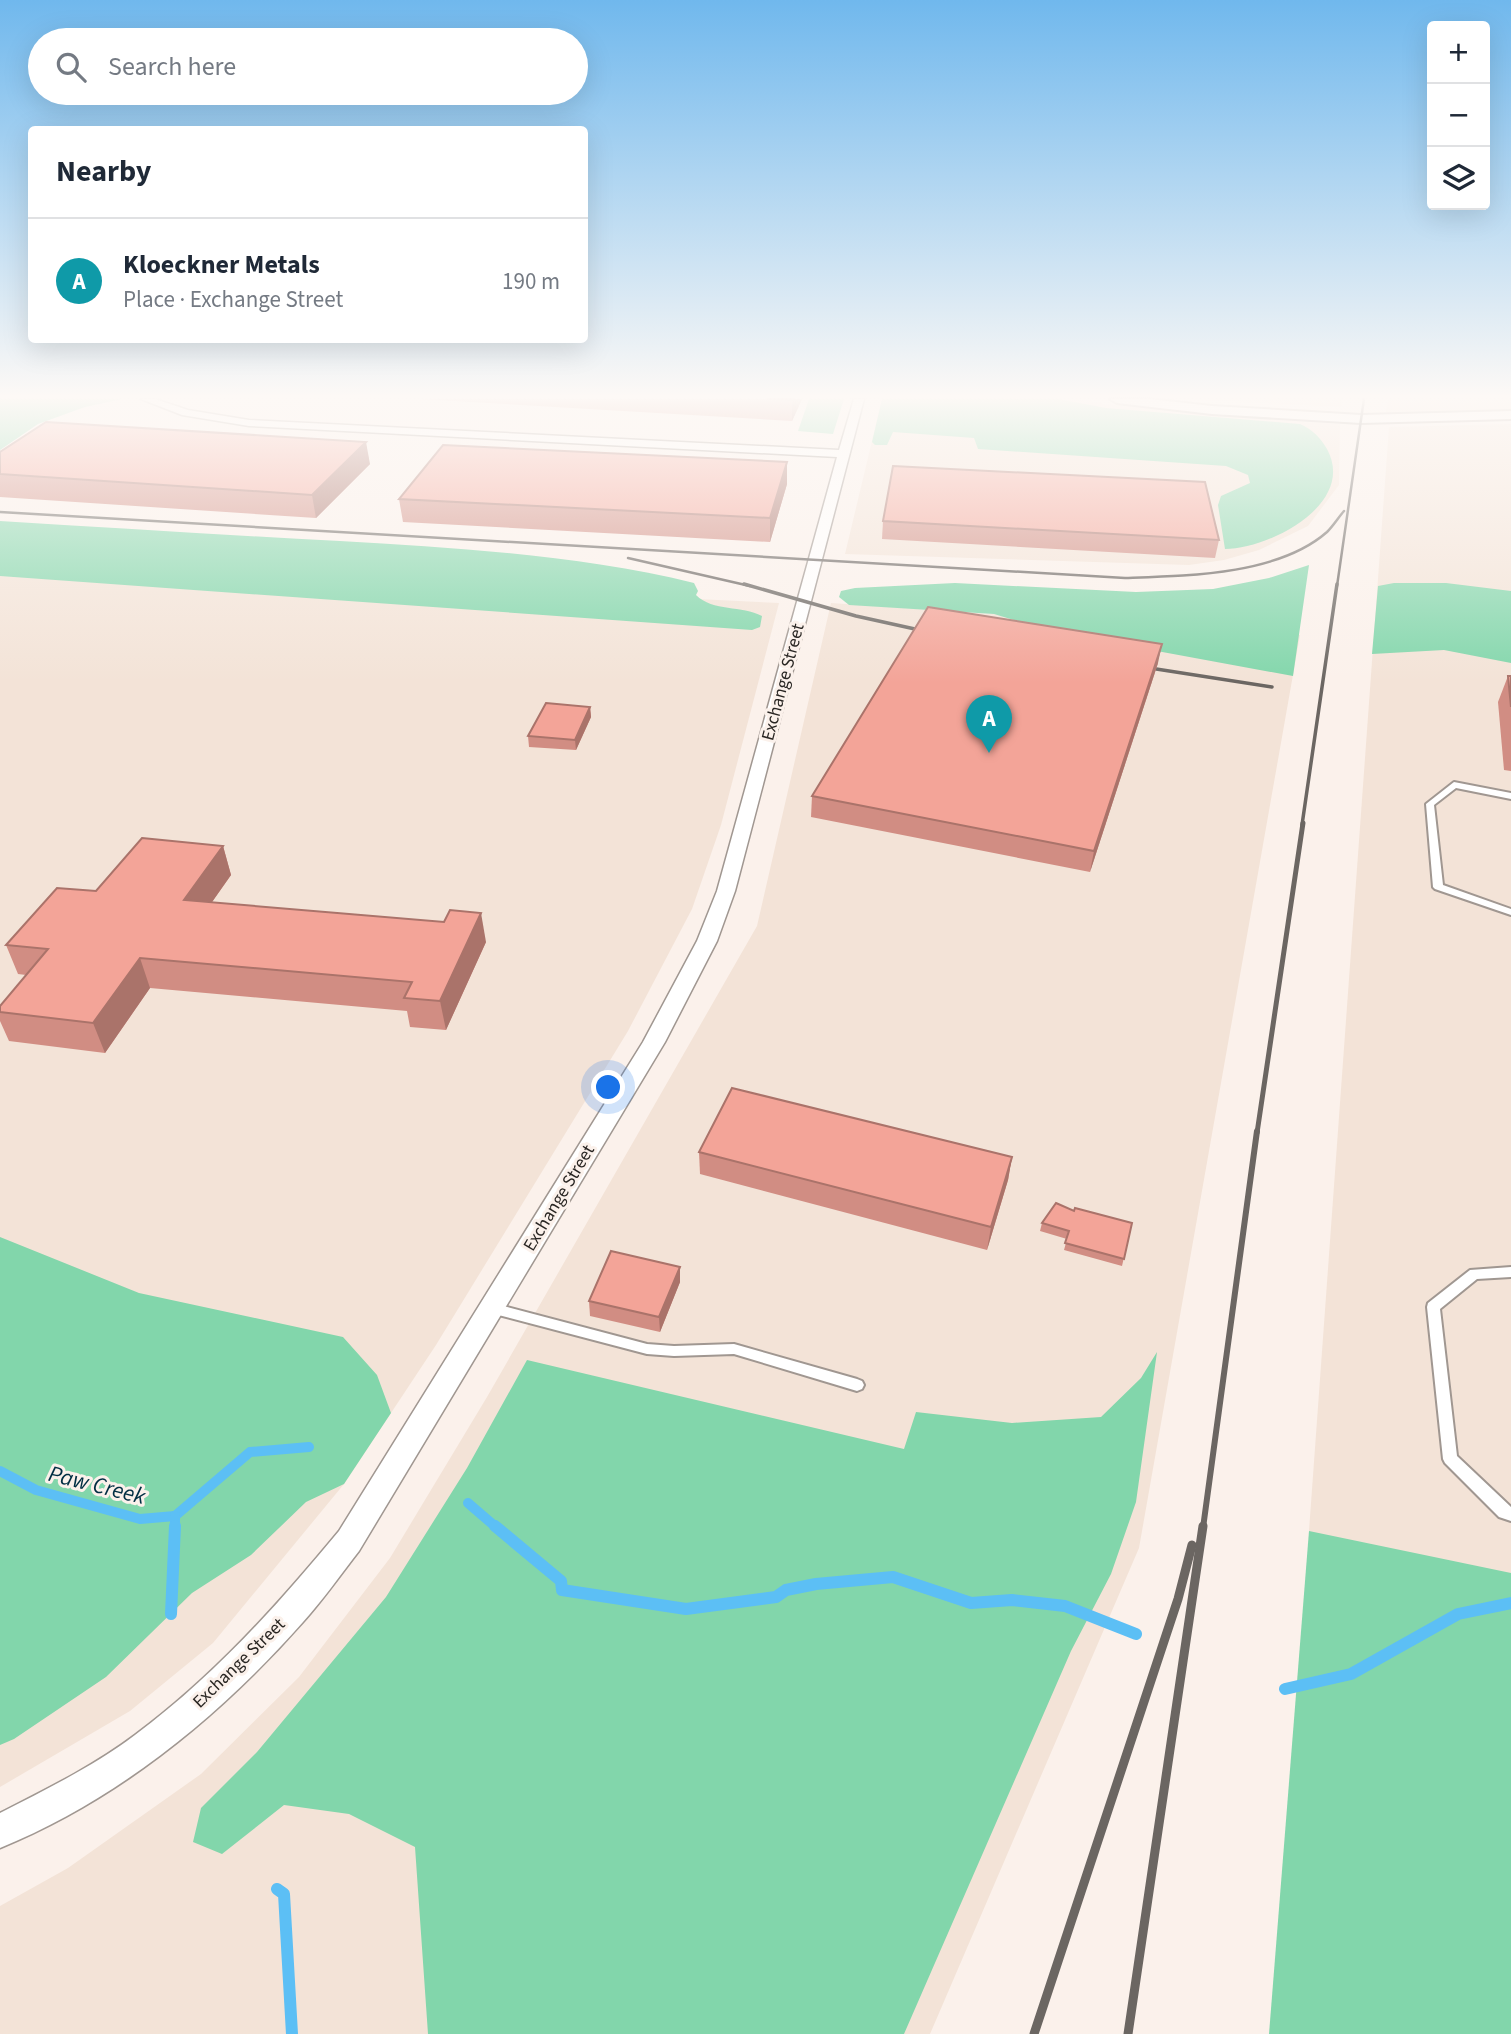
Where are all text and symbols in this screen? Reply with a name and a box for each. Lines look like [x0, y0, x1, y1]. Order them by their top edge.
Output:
map controls [1427, 21, 1490, 210]
button: + [1427, 21, 1490, 84]
search box [28, 28, 588, 105]
icon: search [52, 48, 90, 86]
text: Search here [108, 48, 236, 85]
button: − [1427, 84, 1490, 147]
button: layers [1427, 147, 1490, 210]
text: Nearby [56, 150, 151, 193]
text: Kloeckner Metals [123, 246, 320, 283]
text: A [72, 265, 86, 298]
text: 190 m [502, 265, 560, 298]
text: Place · Exchange Street [123, 283, 343, 316]
street label: Exchange Street [755, 621, 811, 743]
pin: A [966, 695, 1012, 753]
your location [591, 1070, 625, 1104]
street label: Exchange Street [517, 1140, 601, 1256]
water label: Paw Creek [45, 1457, 150, 1513]
street label: Exchange Street [187, 1612, 291, 1714]

